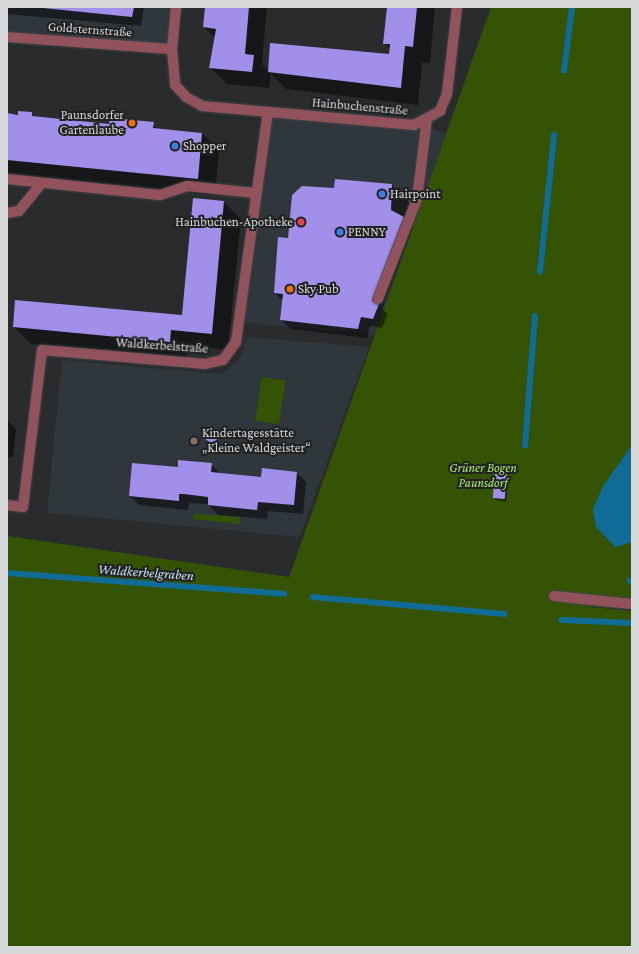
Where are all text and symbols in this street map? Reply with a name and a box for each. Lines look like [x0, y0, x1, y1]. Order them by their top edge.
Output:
street label: Goldsternstraße [47, 19, 133, 41]
street label: Hainbuchenstraße [311, 95, 409, 119]
place label: Paunsdorfer Gartenlaube [60, 108, 124, 139]
marker: Paunsdorfer Gartenlaube [127, 118, 137, 128]
place label: Shopper [183, 138, 226, 154]
marker: Shopper [170, 141, 180, 151]
place label: Hairpoint [390, 186, 441, 202]
marker: Hairpoint [377, 189, 387, 199]
place label: Hainbuchen-Apotheke [175, 214, 293, 230]
marker: Hainbuchen-Apotheke [296, 217, 306, 227]
place label: PENNY [348, 224, 386, 240]
marker: PENNY [335, 227, 345, 237]
place label: Sky Pub [298, 281, 339, 297]
marker: Sky Pub [285, 284, 295, 294]
street label: Waldkerbelstraße [115, 335, 209, 357]
place label: Kindertagesstätte „Kleine Waldgeister“ [202, 426, 311, 457]
marker: Kindertagesstätte „Kleine Waldgeister“ [189, 436, 199, 446]
park label: Grüner Bogen Paunsdorf [449, 461, 517, 492]
water label: Waldkerbelgraben [98, 560, 194, 584]

